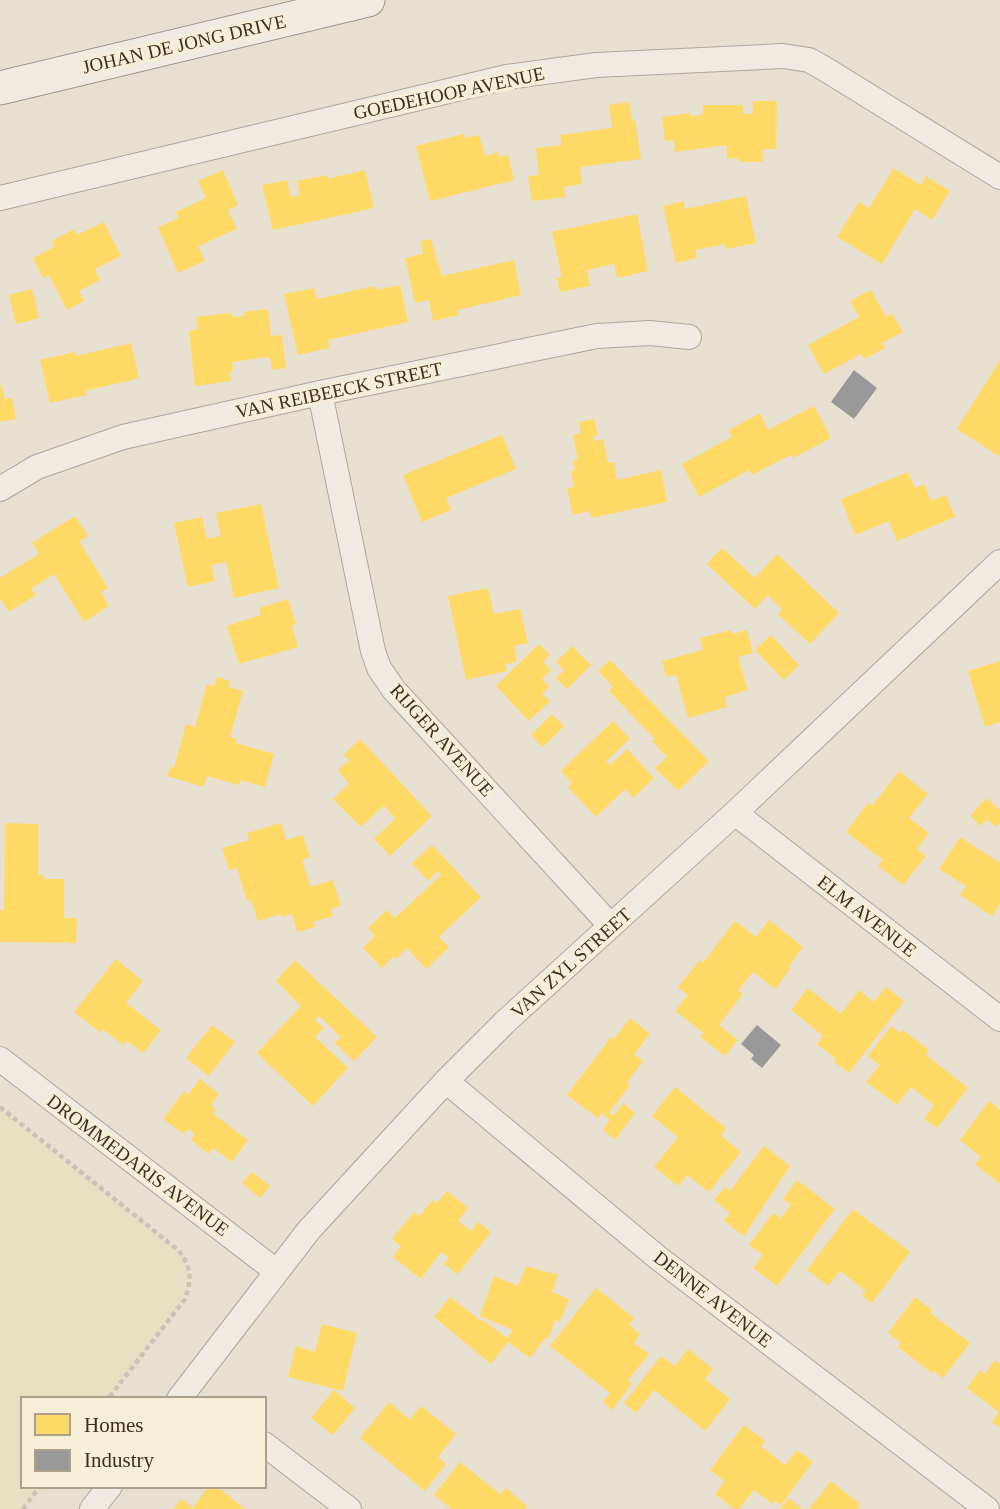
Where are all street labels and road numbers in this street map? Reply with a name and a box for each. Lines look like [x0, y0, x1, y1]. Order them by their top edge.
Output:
street label: JOHAN DE JONG DRIVE [80, 10, 288, 78]
street label: GOEDEHOOP AVENUE [352, 62, 546, 124]
street label: VAN REIBEECK STREET [234, 358, 445, 422]
street label: RIJGER AVENUE [386, 680, 498, 800]
street label: ELM AVENUE [813, 871, 921, 961]
street label: VAN ZYL STREET [507, 903, 636, 1022]
street label: DROMMEDARIS AVENUE [43, 1090, 233, 1240]
street label: DENNE AVENUE [650, 1246, 776, 1352]

